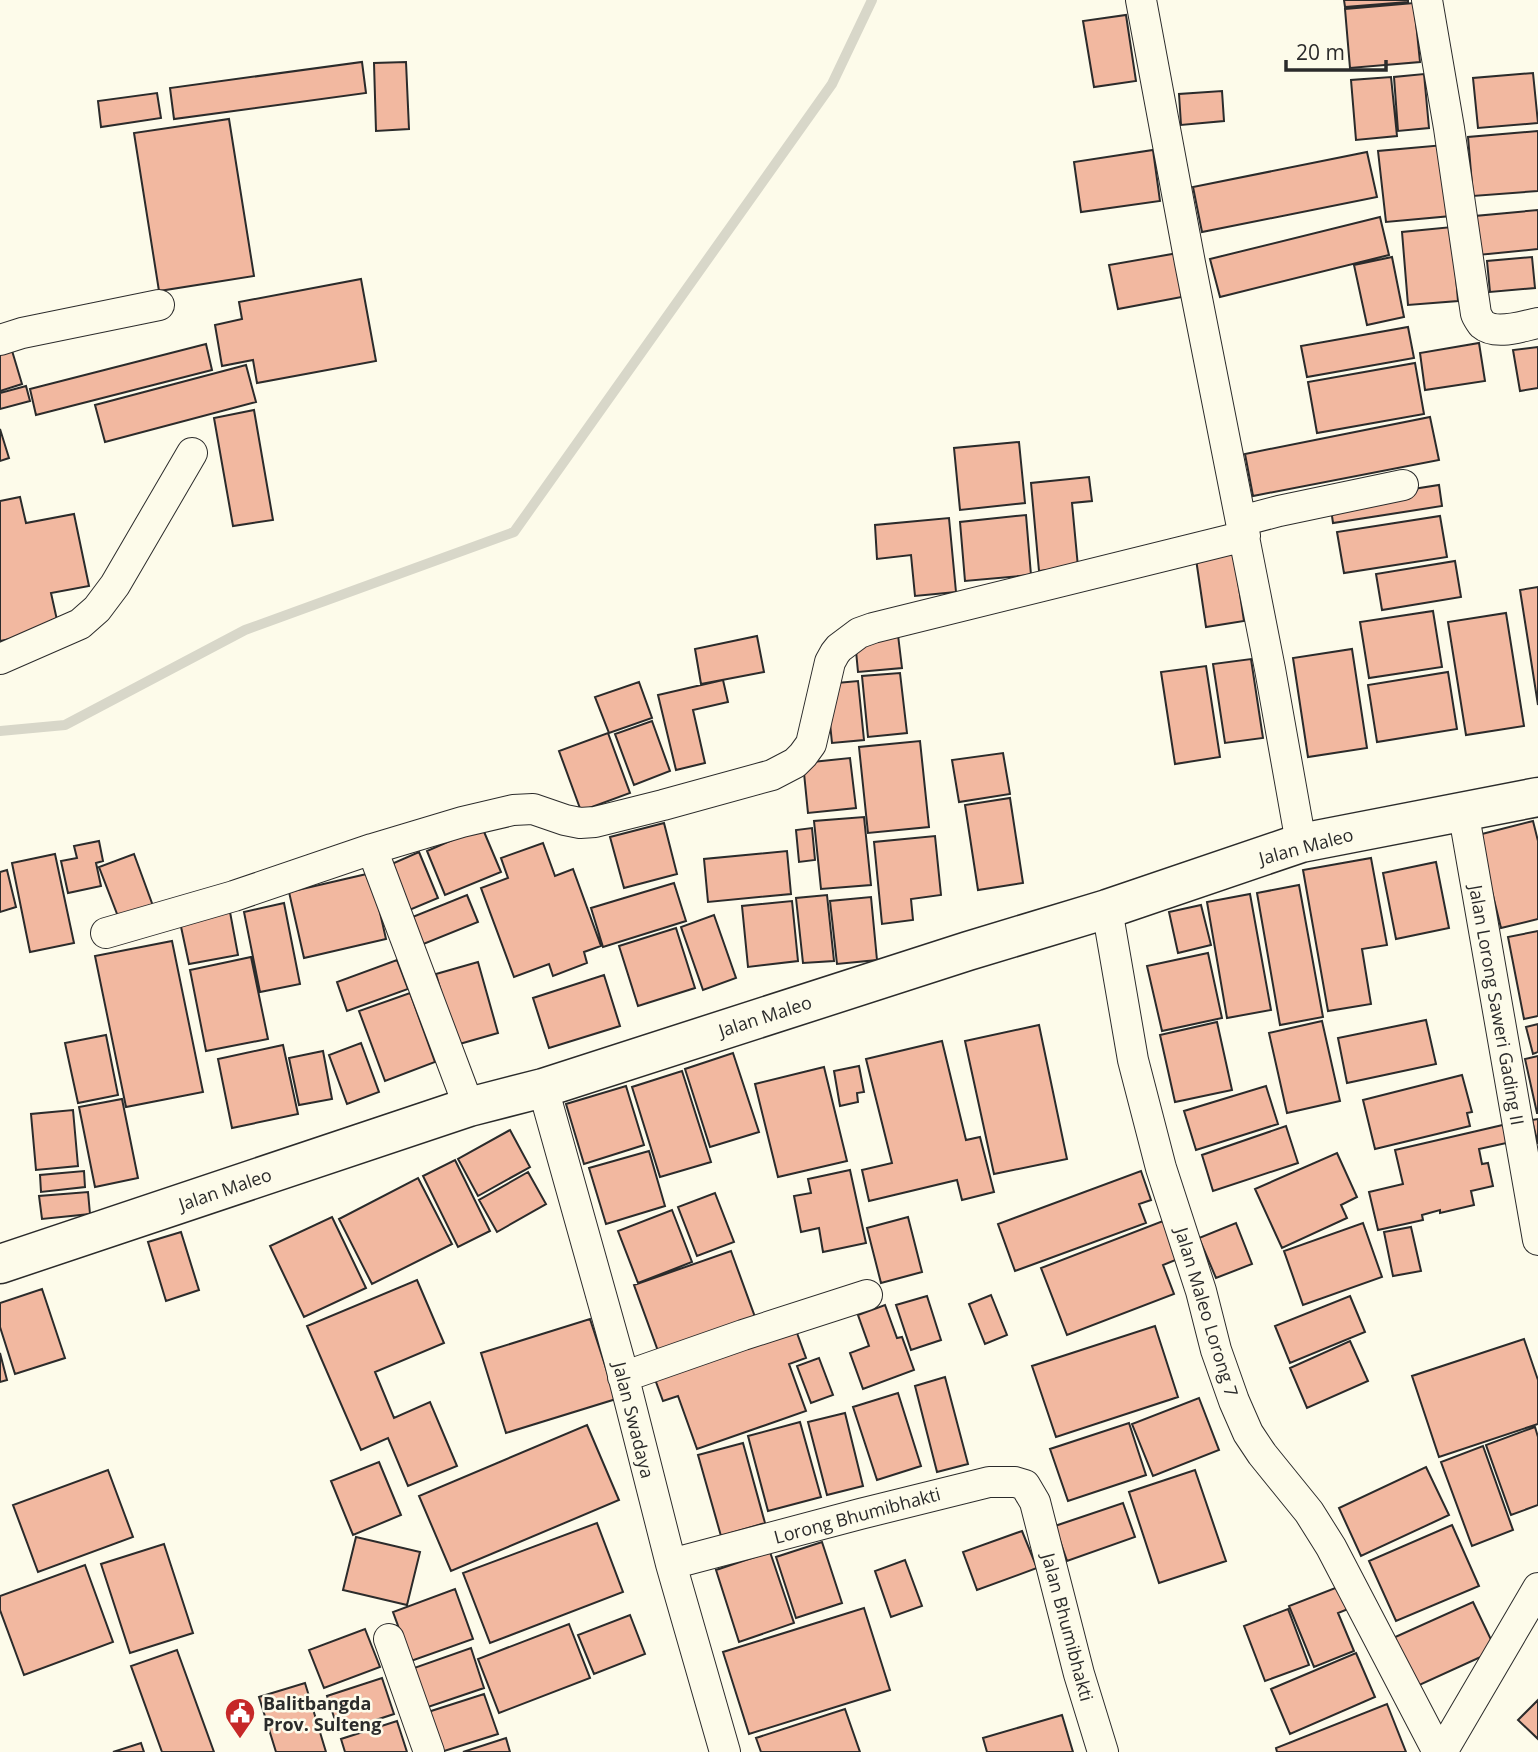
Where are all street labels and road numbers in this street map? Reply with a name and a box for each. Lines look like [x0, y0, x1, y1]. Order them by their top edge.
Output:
street label: Jalan Maleo [1254, 822, 1356, 871]
street label: Jalan Lorong Saweri Gading II [1464, 881, 1530, 1127]
street label: Jalan Maleo [713, 990, 815, 1043]
street label: Jalan Maleo [173, 1162, 275, 1217]
street label: Jalan Maleo Lorong 7 [1169, 1223, 1244, 1399]
street label: Jalan Swadaya [607, 1357, 660, 1481]
street label: Lorong Bhumibhakti [771, 1481, 943, 1549]
street label: Jalan Bhumibhakti [1036, 1548, 1099, 1704]

